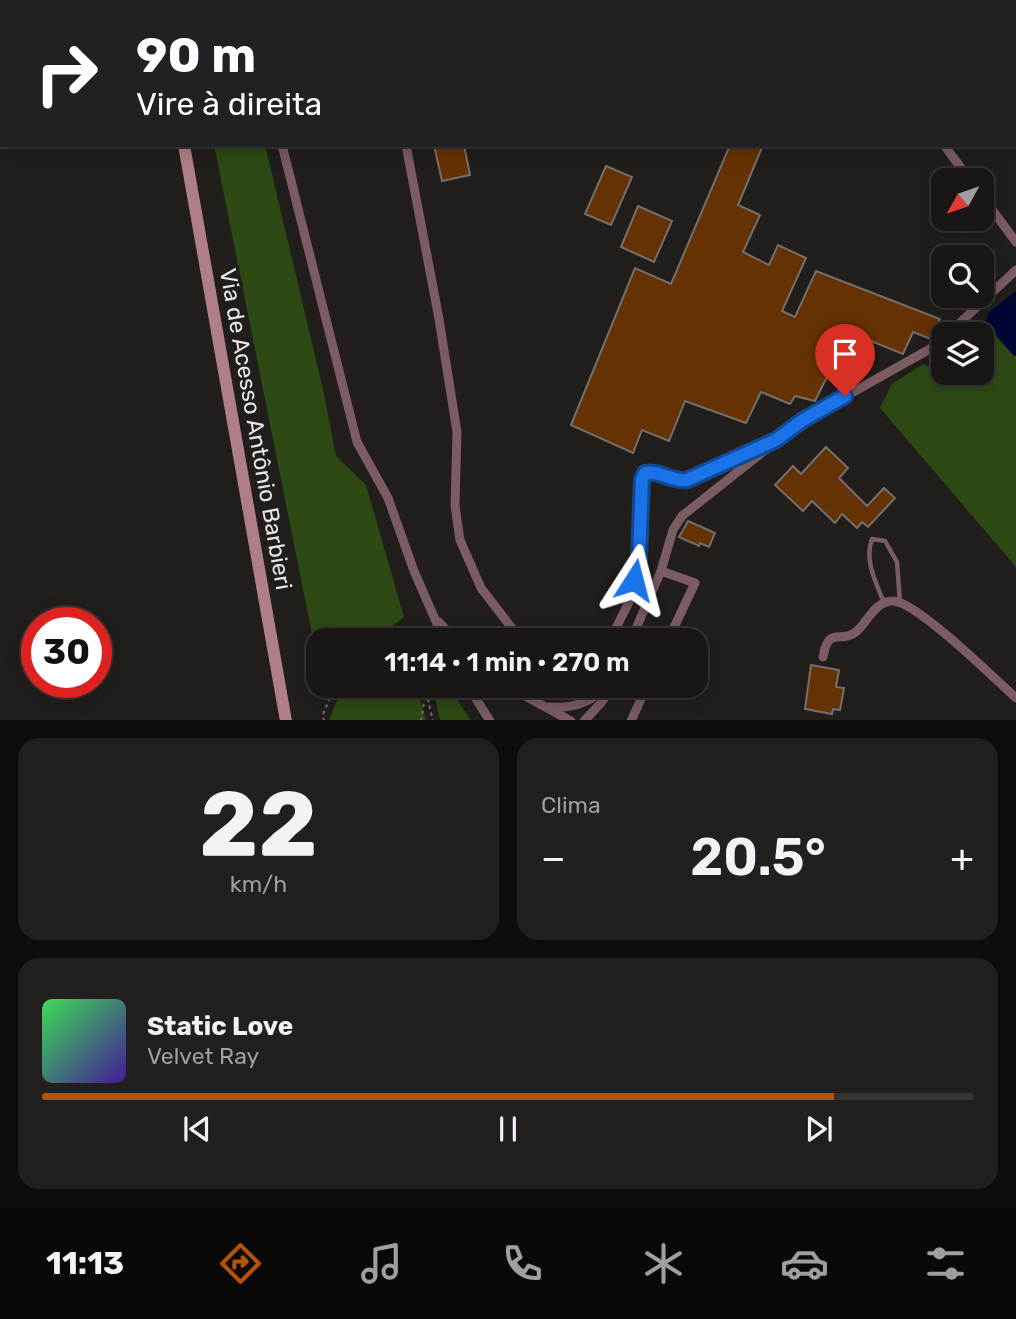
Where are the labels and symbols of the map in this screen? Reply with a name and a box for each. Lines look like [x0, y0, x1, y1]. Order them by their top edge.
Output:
north arrow [931, 168, 994, 231]
street label: Via de Acesso Antônio Barbieri [214, 266, 298, 592]
pin [815, 324, 875, 396]
position arrow [597, 543, 671, 617]
speed limit sign: 30 [21, 607, 112, 698]

